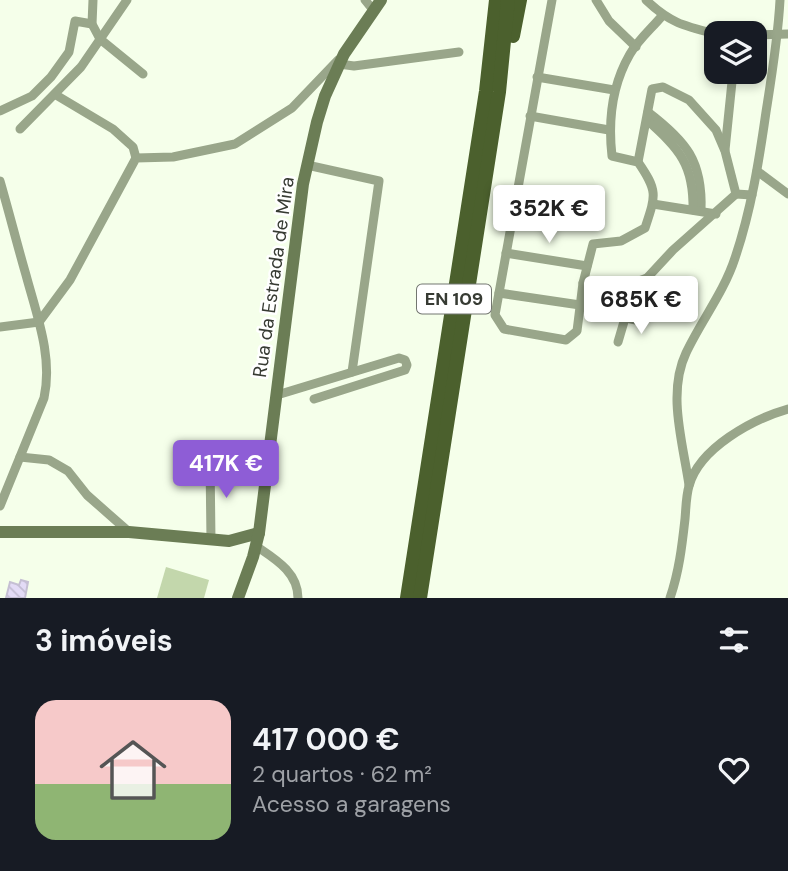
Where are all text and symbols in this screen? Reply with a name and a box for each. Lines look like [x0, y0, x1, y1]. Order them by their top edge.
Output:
map controls [704, 21, 767, 84]
button: layers [704, 21, 767, 84]
street label: Rua da Estrada de Mira [247, 175, 300, 379]
pin: 352K € [492, 186, 606, 245]
text: 352K € [509, 193, 589, 223]
pin: 685K € [584, 276, 698, 336]
road number: EN 109 [417, 284, 491, 314]
text: 685K € [600, 284, 682, 314]
pin: 417K € [169, 440, 283, 500]
text: 417K € [189, 448, 263, 478]
text: 3 imóveis [35, 621, 173, 660]
icon: filters [715, 621, 753, 659]
text: 417 000 € [252, 720, 400, 759]
icon: home [91, 728, 175, 812]
icon: heart [715, 751, 753, 789]
text: 2 quartos · 62 m² [252, 759, 432, 789]
text: Acesso a garagens [252, 789, 451, 819]

